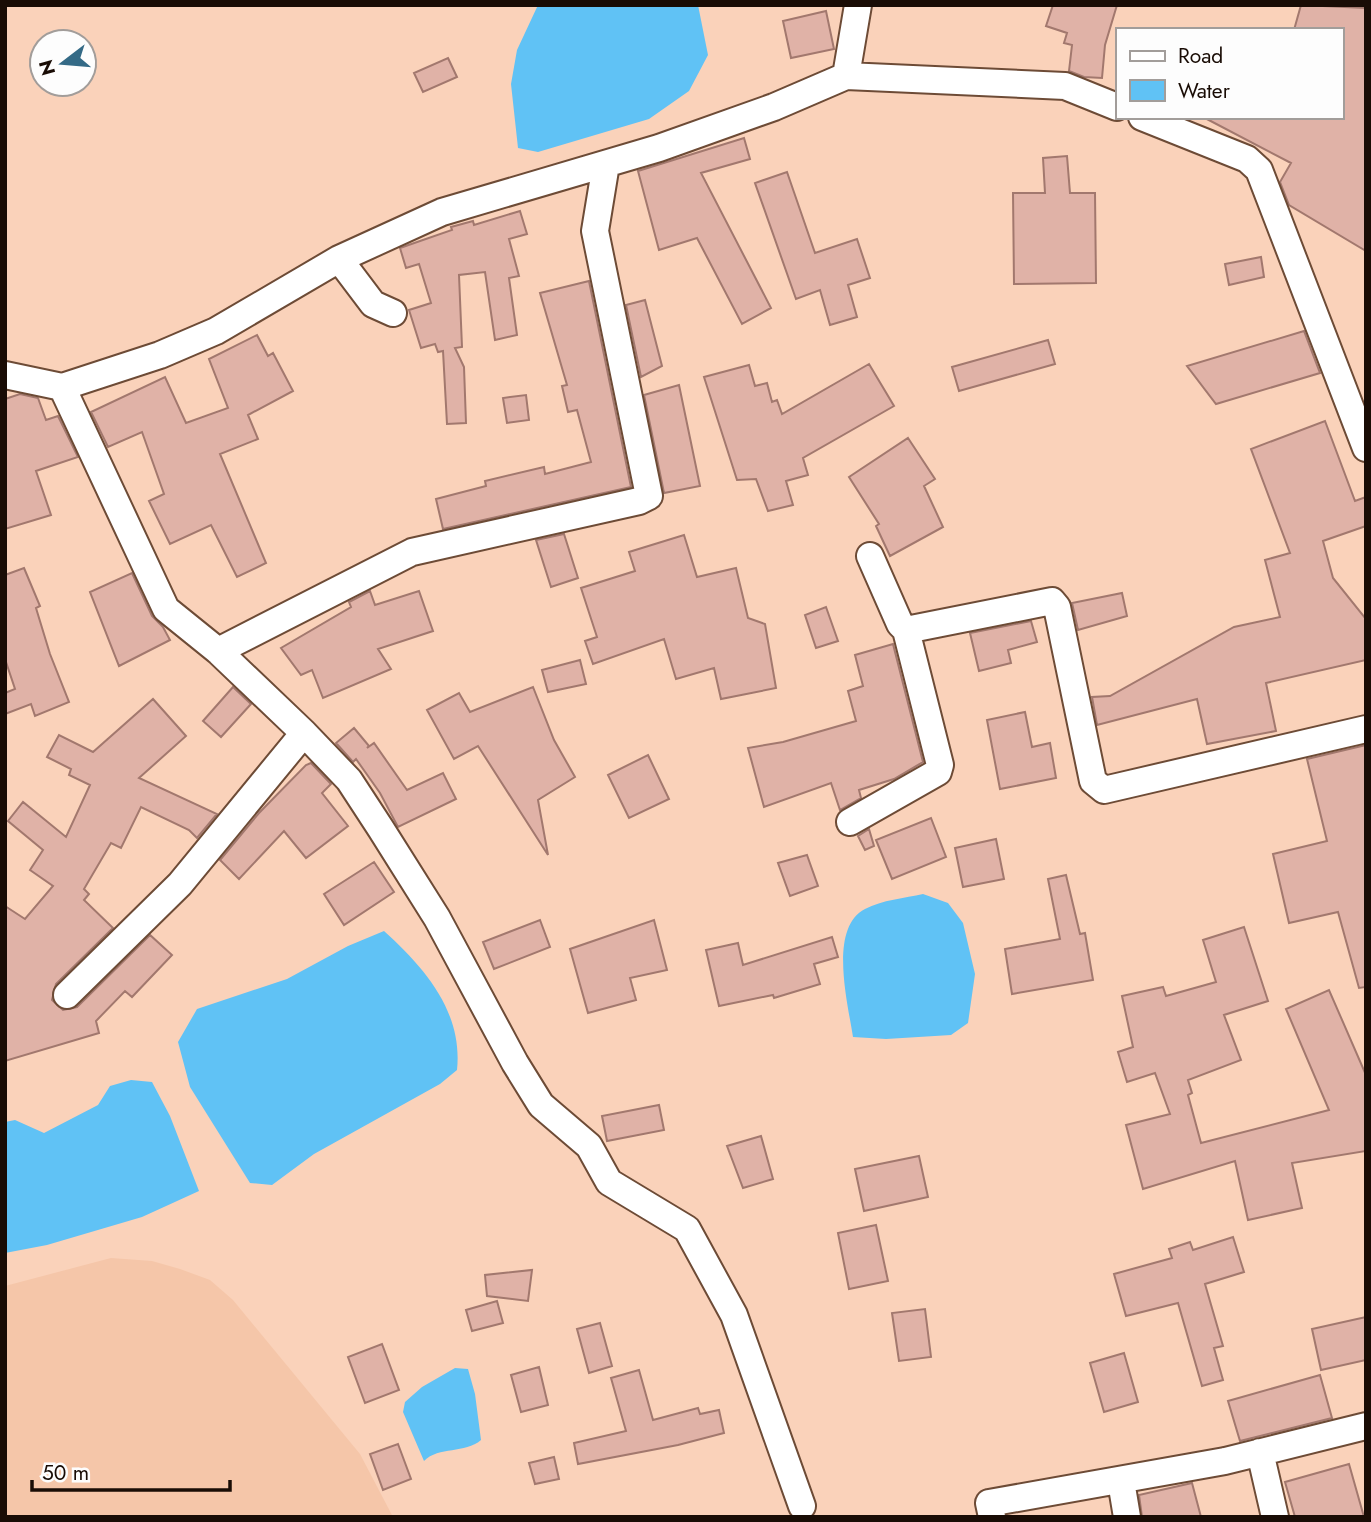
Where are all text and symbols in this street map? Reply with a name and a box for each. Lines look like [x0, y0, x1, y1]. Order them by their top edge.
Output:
north arrow [28, 28, 98, 98]
legend [1116, 28, 1343, 119]
text: Road [1178, 41, 1223, 71]
text: N [32, 57, 62, 79]
text: Water [1178, 76, 1231, 106]
scale bar [32, 1448, 229, 1492]
text: 50 m [42, 1458, 89, 1488]

